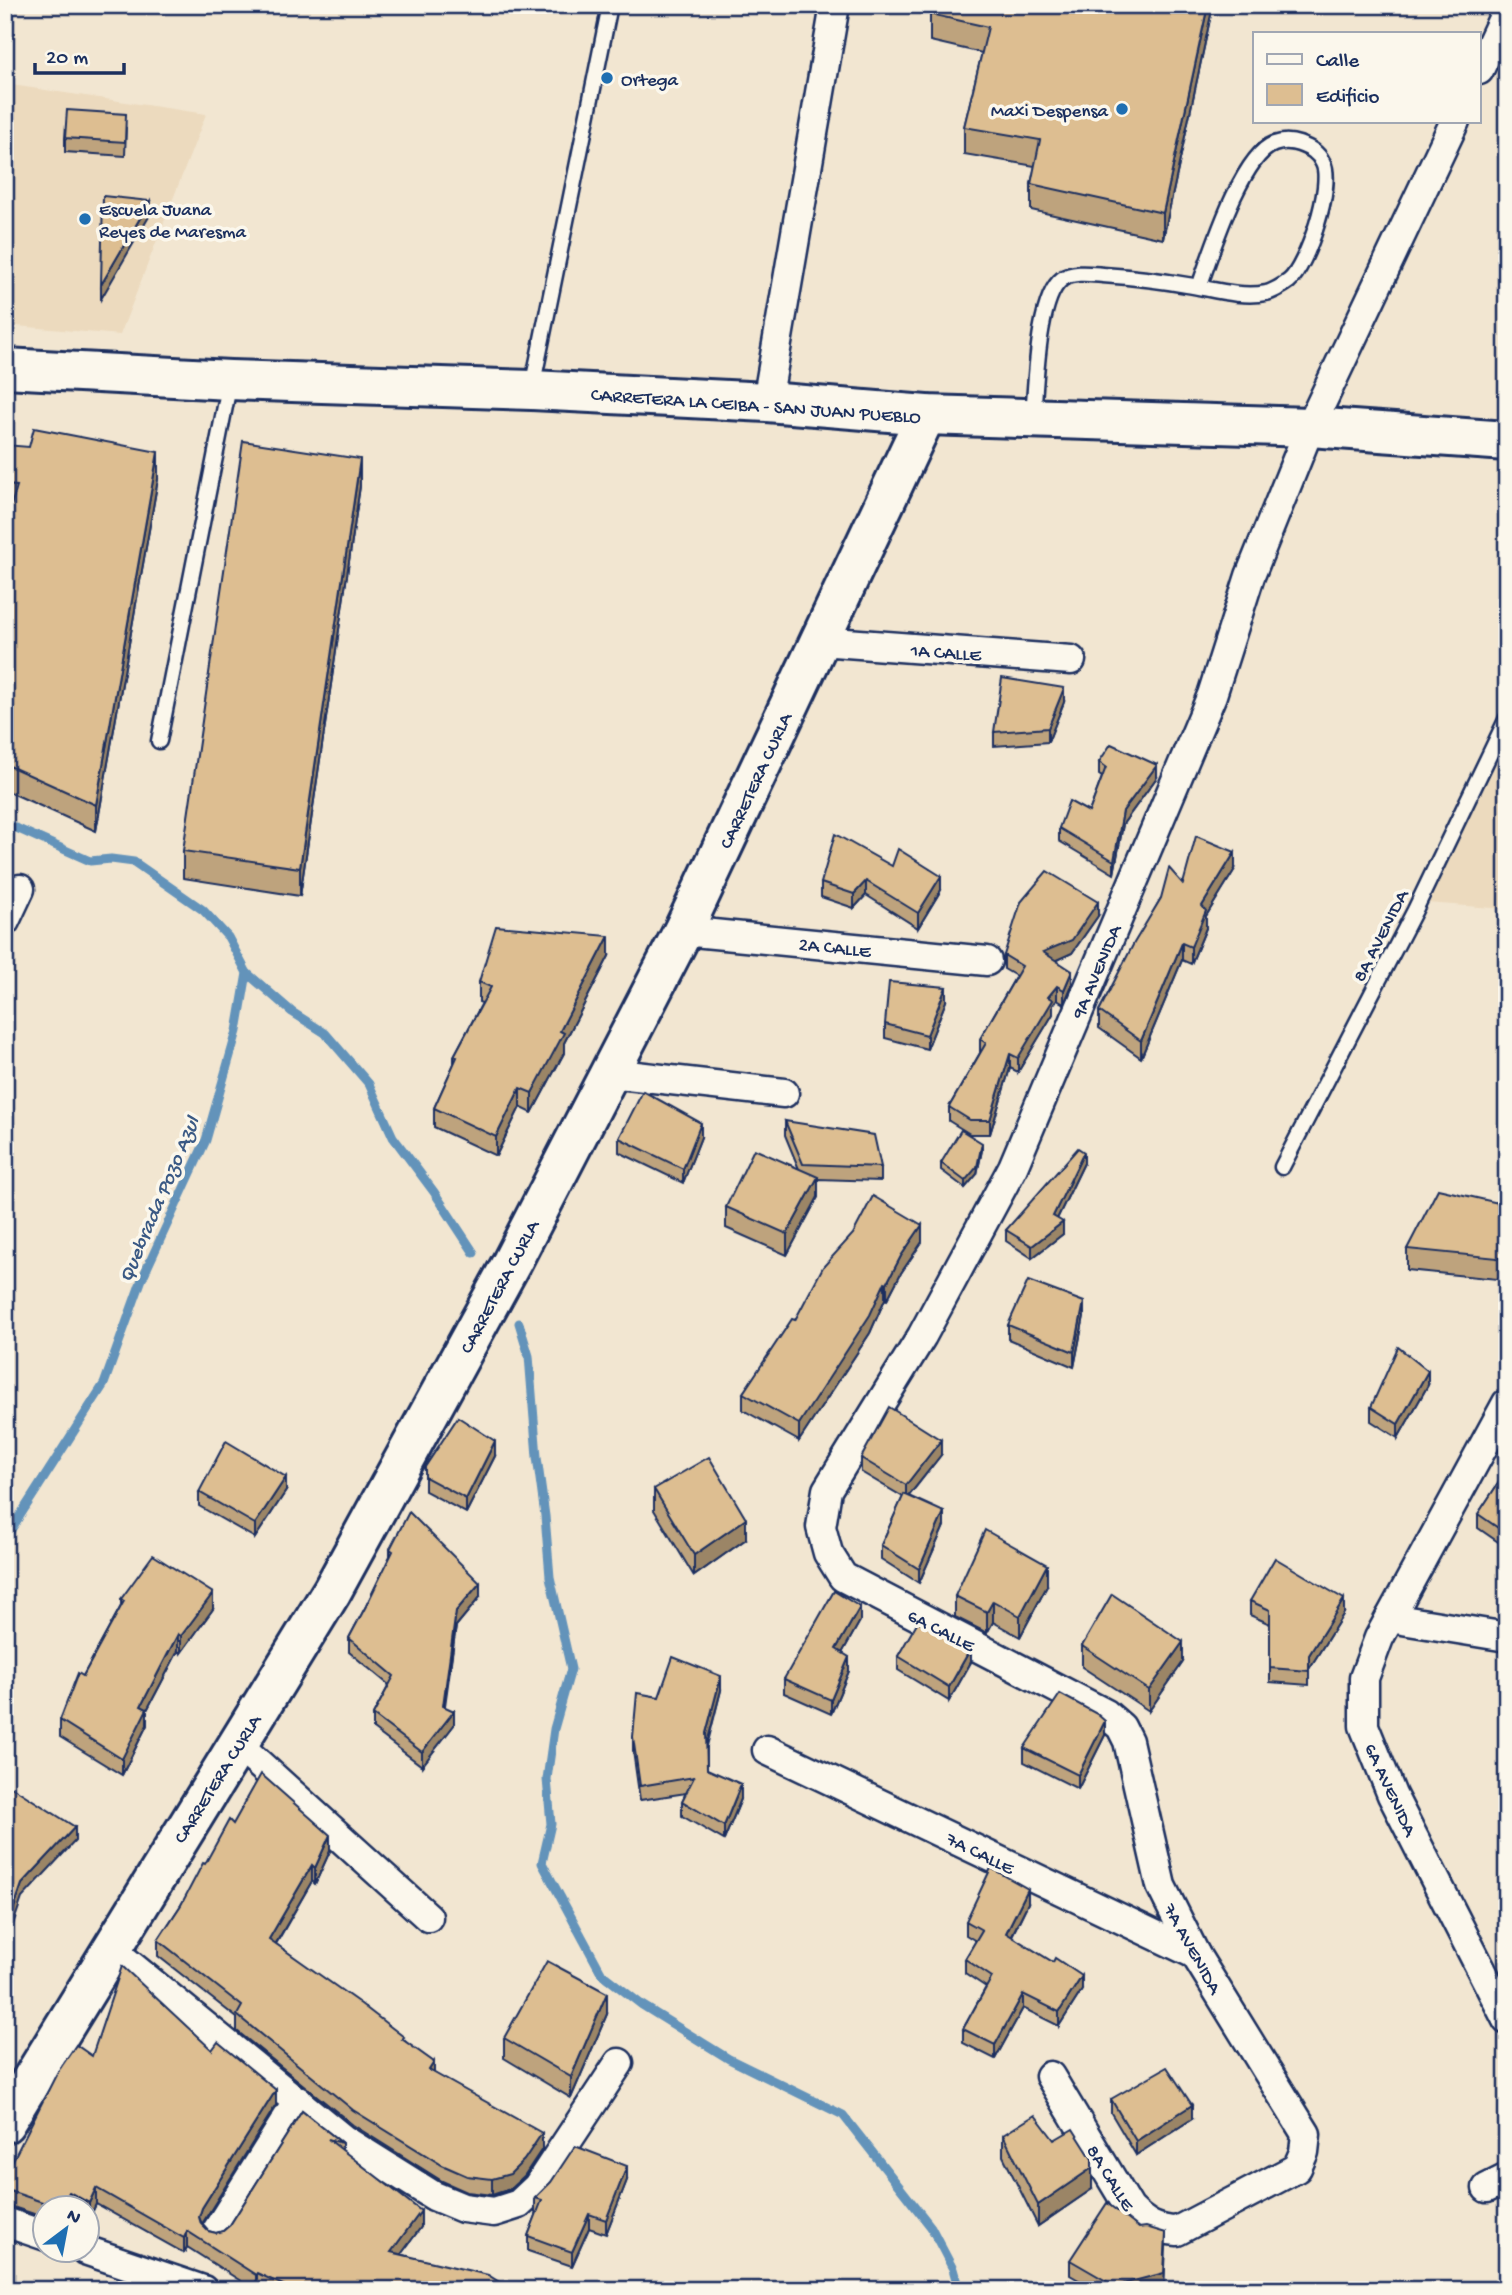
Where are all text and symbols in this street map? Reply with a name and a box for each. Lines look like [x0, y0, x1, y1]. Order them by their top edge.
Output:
scale bar [35, 32, 124, 76]
legend [1253, 32, 1480, 122]
text: 20 m [46, 47, 88, 72]
text: Calle [1316, 50, 1360, 75]
marker: Ortega [599, 70, 615, 86]
place label: Ortega [621, 70, 680, 93]
text: Edificio [1316, 86, 1380, 111]
place label: Maxi Despensa [991, 101, 1109, 124]
marker: Maxi Despensa [1114, 101, 1130, 117]
place label: Escuela Juana Reyes de Maresma [99, 200, 248, 245]
marker: Escuela Juana Reyes de Maresma [77, 211, 93, 227]
street label: CARRETERA LA CEIBA - SAN JUAN PUEBLO [590, 384, 922, 431]
street label: 1A CALLE [909, 640, 983, 669]
street label: CARRETERA CURLA [716, 708, 800, 853]
street label: 8A AVENIDA [1349, 885, 1416, 986]
street label: 9A AVENIDA [1068, 920, 1129, 1024]
street label: 2A CALLE [797, 934, 873, 965]
water label: Quebrada Pozo Azul [115, 1112, 208, 1287]
street label: CARRETERA CURLA [456, 1216, 547, 1358]
street label: 6A CALLE [903, 1605, 979, 1659]
street label: CARRETERA CURLA [170, 1710, 269, 1848]
street label: 6A AVENIDA [1357, 1741, 1421, 1842]
street label: 7A CALLE [941, 1828, 1018, 1882]
street label: 7A AVENIDA [1156, 1900, 1226, 2000]
street label: 8A CALLE [1080, 2142, 1139, 2217]
north arrow [32, 2194, 102, 2264]
text: N [62, 2205, 85, 2231]

